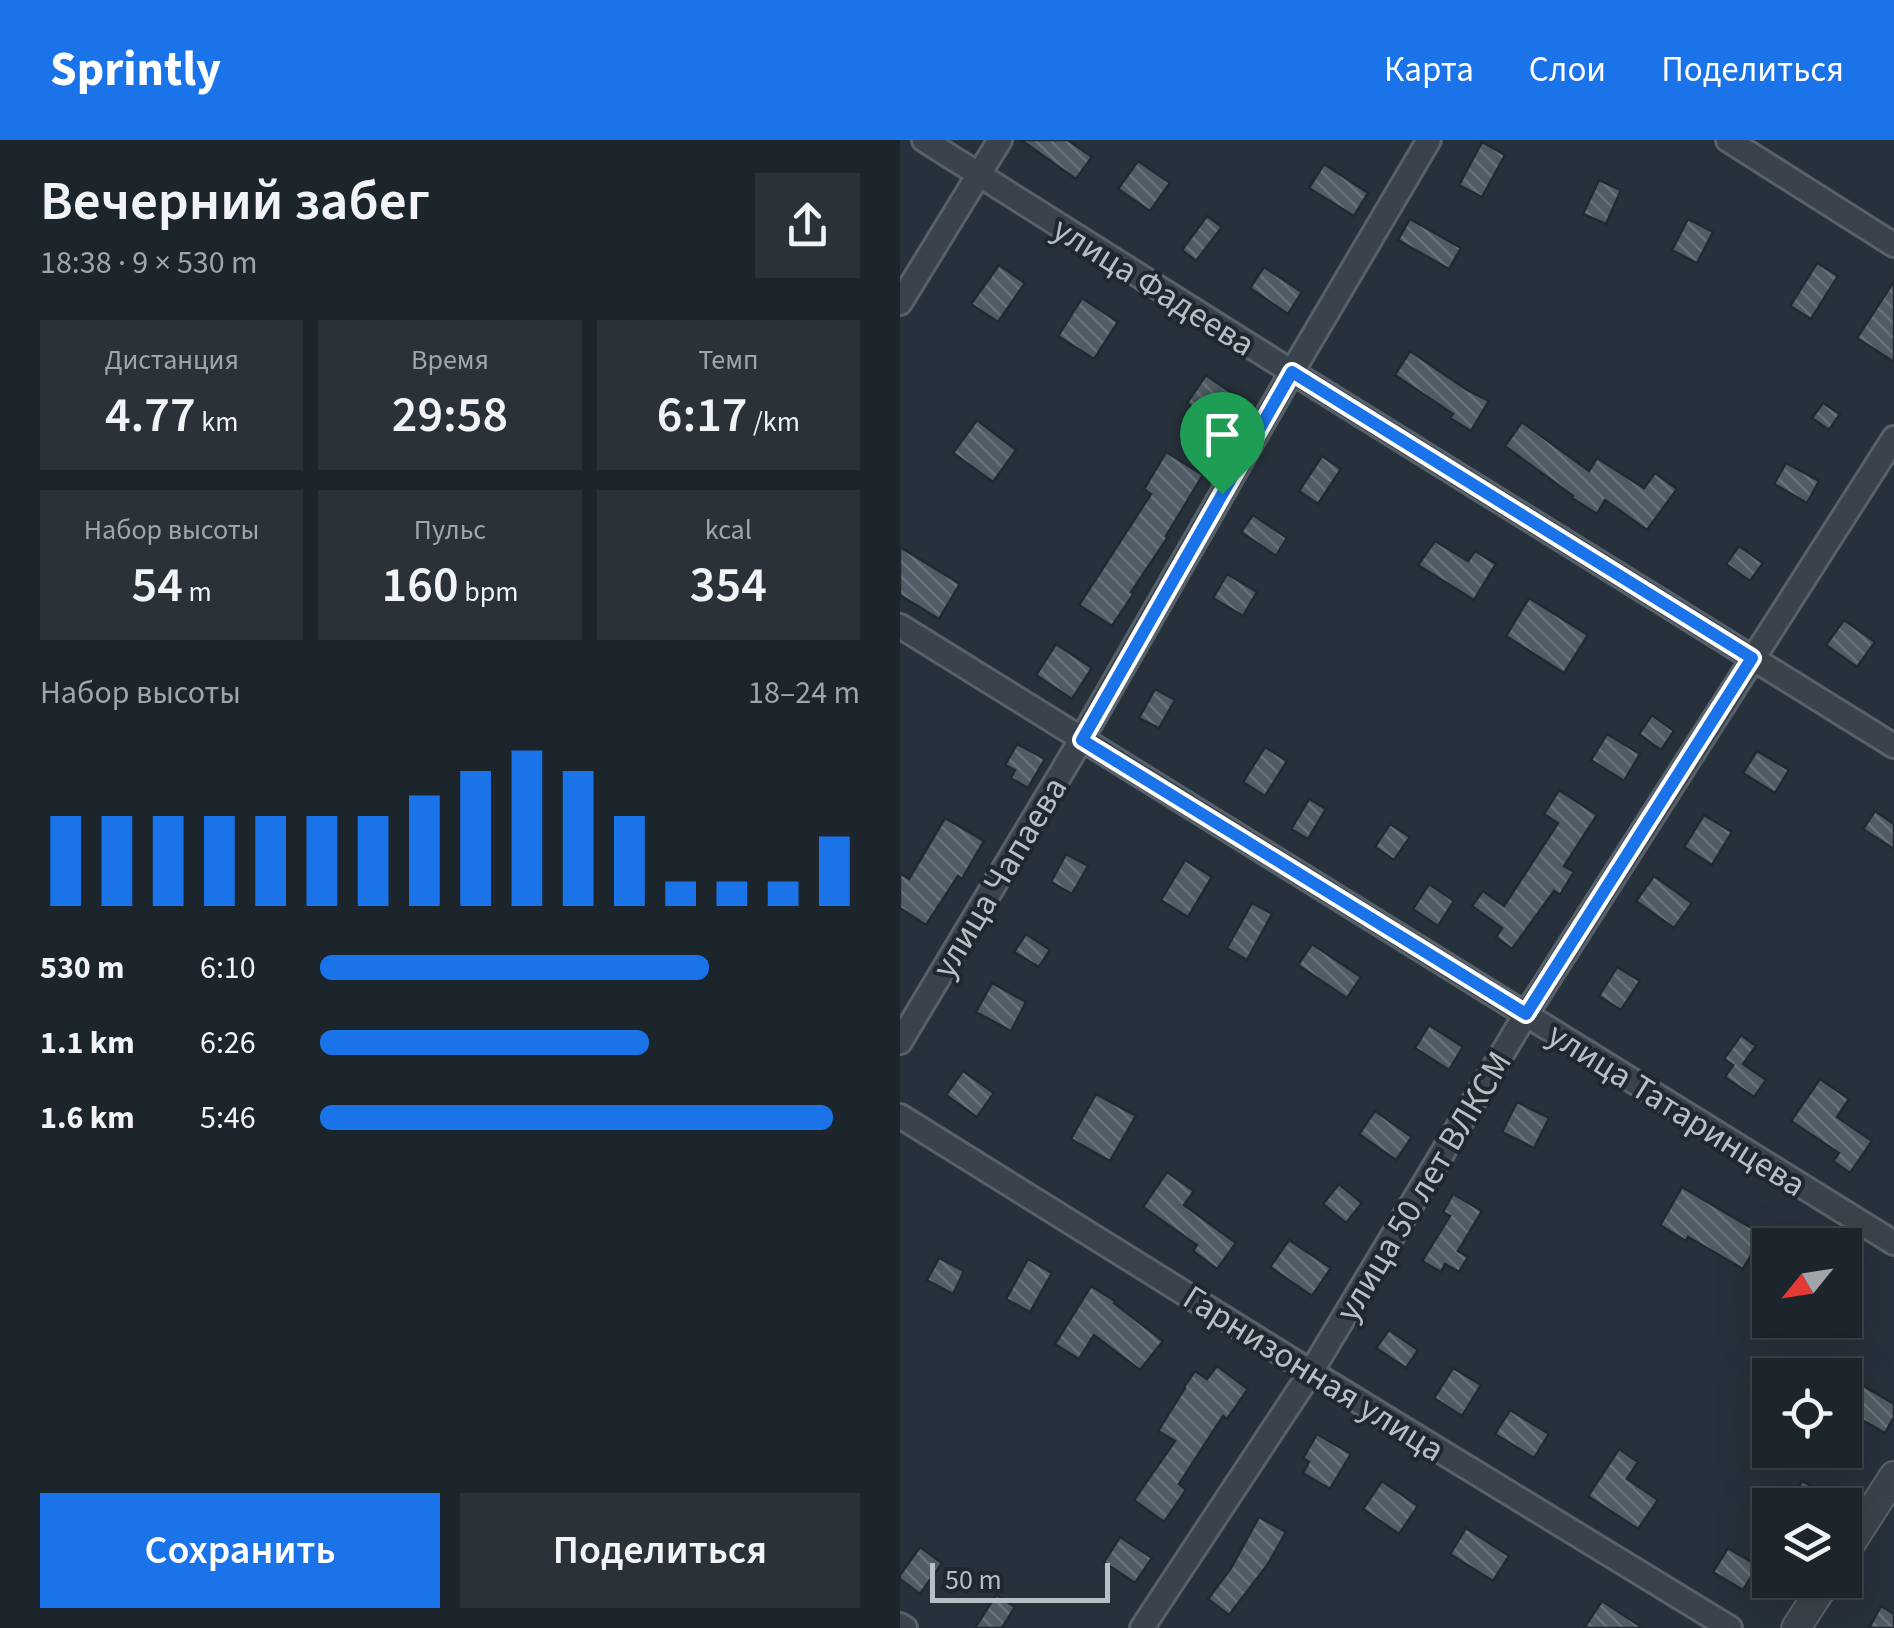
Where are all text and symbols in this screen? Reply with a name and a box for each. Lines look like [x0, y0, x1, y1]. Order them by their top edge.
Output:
text: Sprintly [50, 36, 221, 104]
text: Карта [1384, 45, 1474, 95]
text: Слои [1529, 45, 1606, 95]
text: Поделиться [1661, 45, 1844, 95]
text: Вечерний забег [40, 163, 430, 241]
button: share [755, 173, 860, 278]
street label: улица Фадеева [1043, 205, 1264, 369]
text: 18:38 · 9 × 530 m [40, 240, 258, 286]
text: Дистанция [104, 340, 239, 380]
text: Время [411, 340, 489, 380]
text: Темп [698, 340, 758, 380]
text: 4.77 [105, 380, 196, 451]
text: 29:58 [392, 380, 508, 451]
text: 6:17 [657, 380, 747, 451]
pin [1180, 392, 1265, 495]
text: km [196, 402, 238, 442]
text: /km [747, 402, 800, 442]
icon: arrive [1195, 407, 1250, 462]
text: Набор высоты [84, 510, 259, 550]
text: Пульс [414, 510, 486, 550]
text: kcal [705, 510, 752, 550]
text: 54 [132, 550, 183, 621]
text: 160 [382, 550, 459, 621]
text: 354 [690, 550, 767, 621]
text: m [183, 572, 212, 612]
text: bpm [459, 572, 518, 612]
text: Набор высоты [40, 670, 241, 716]
text: 18–24 m [748, 670, 860, 716]
street label: улица Чапаева [920, 767, 1080, 988]
text: 530 m [40, 945, 125, 991]
text: 6:10 [200, 945, 256, 991]
street label: улица Татаринцева [1538, 1010, 1815, 1210]
text: 1.1 km [40, 1020, 135, 1066]
text: 6:26 [200, 1020, 256, 1066]
street label: улица 50 лет ВЛКСМ [1323, 1042, 1524, 1331]
text: 1.6 km [40, 1095, 135, 1141]
text: 5:46 [200, 1095, 256, 1141]
north arrow [1752, 1228, 1862, 1338]
map controls [1752, 1228, 1862, 1598]
street label: Гарнизонная улица [1173, 1273, 1454, 1474]
button: locate [1752, 1358, 1862, 1468]
button: layers [1752, 1488, 1862, 1598]
button: Сохранить [40, 1493, 440, 1608]
button: Поделиться [460, 1493, 860, 1608]
scale bar [930, 1558, 1110, 1602]
text: 50 m [945, 1560, 1002, 1600]

